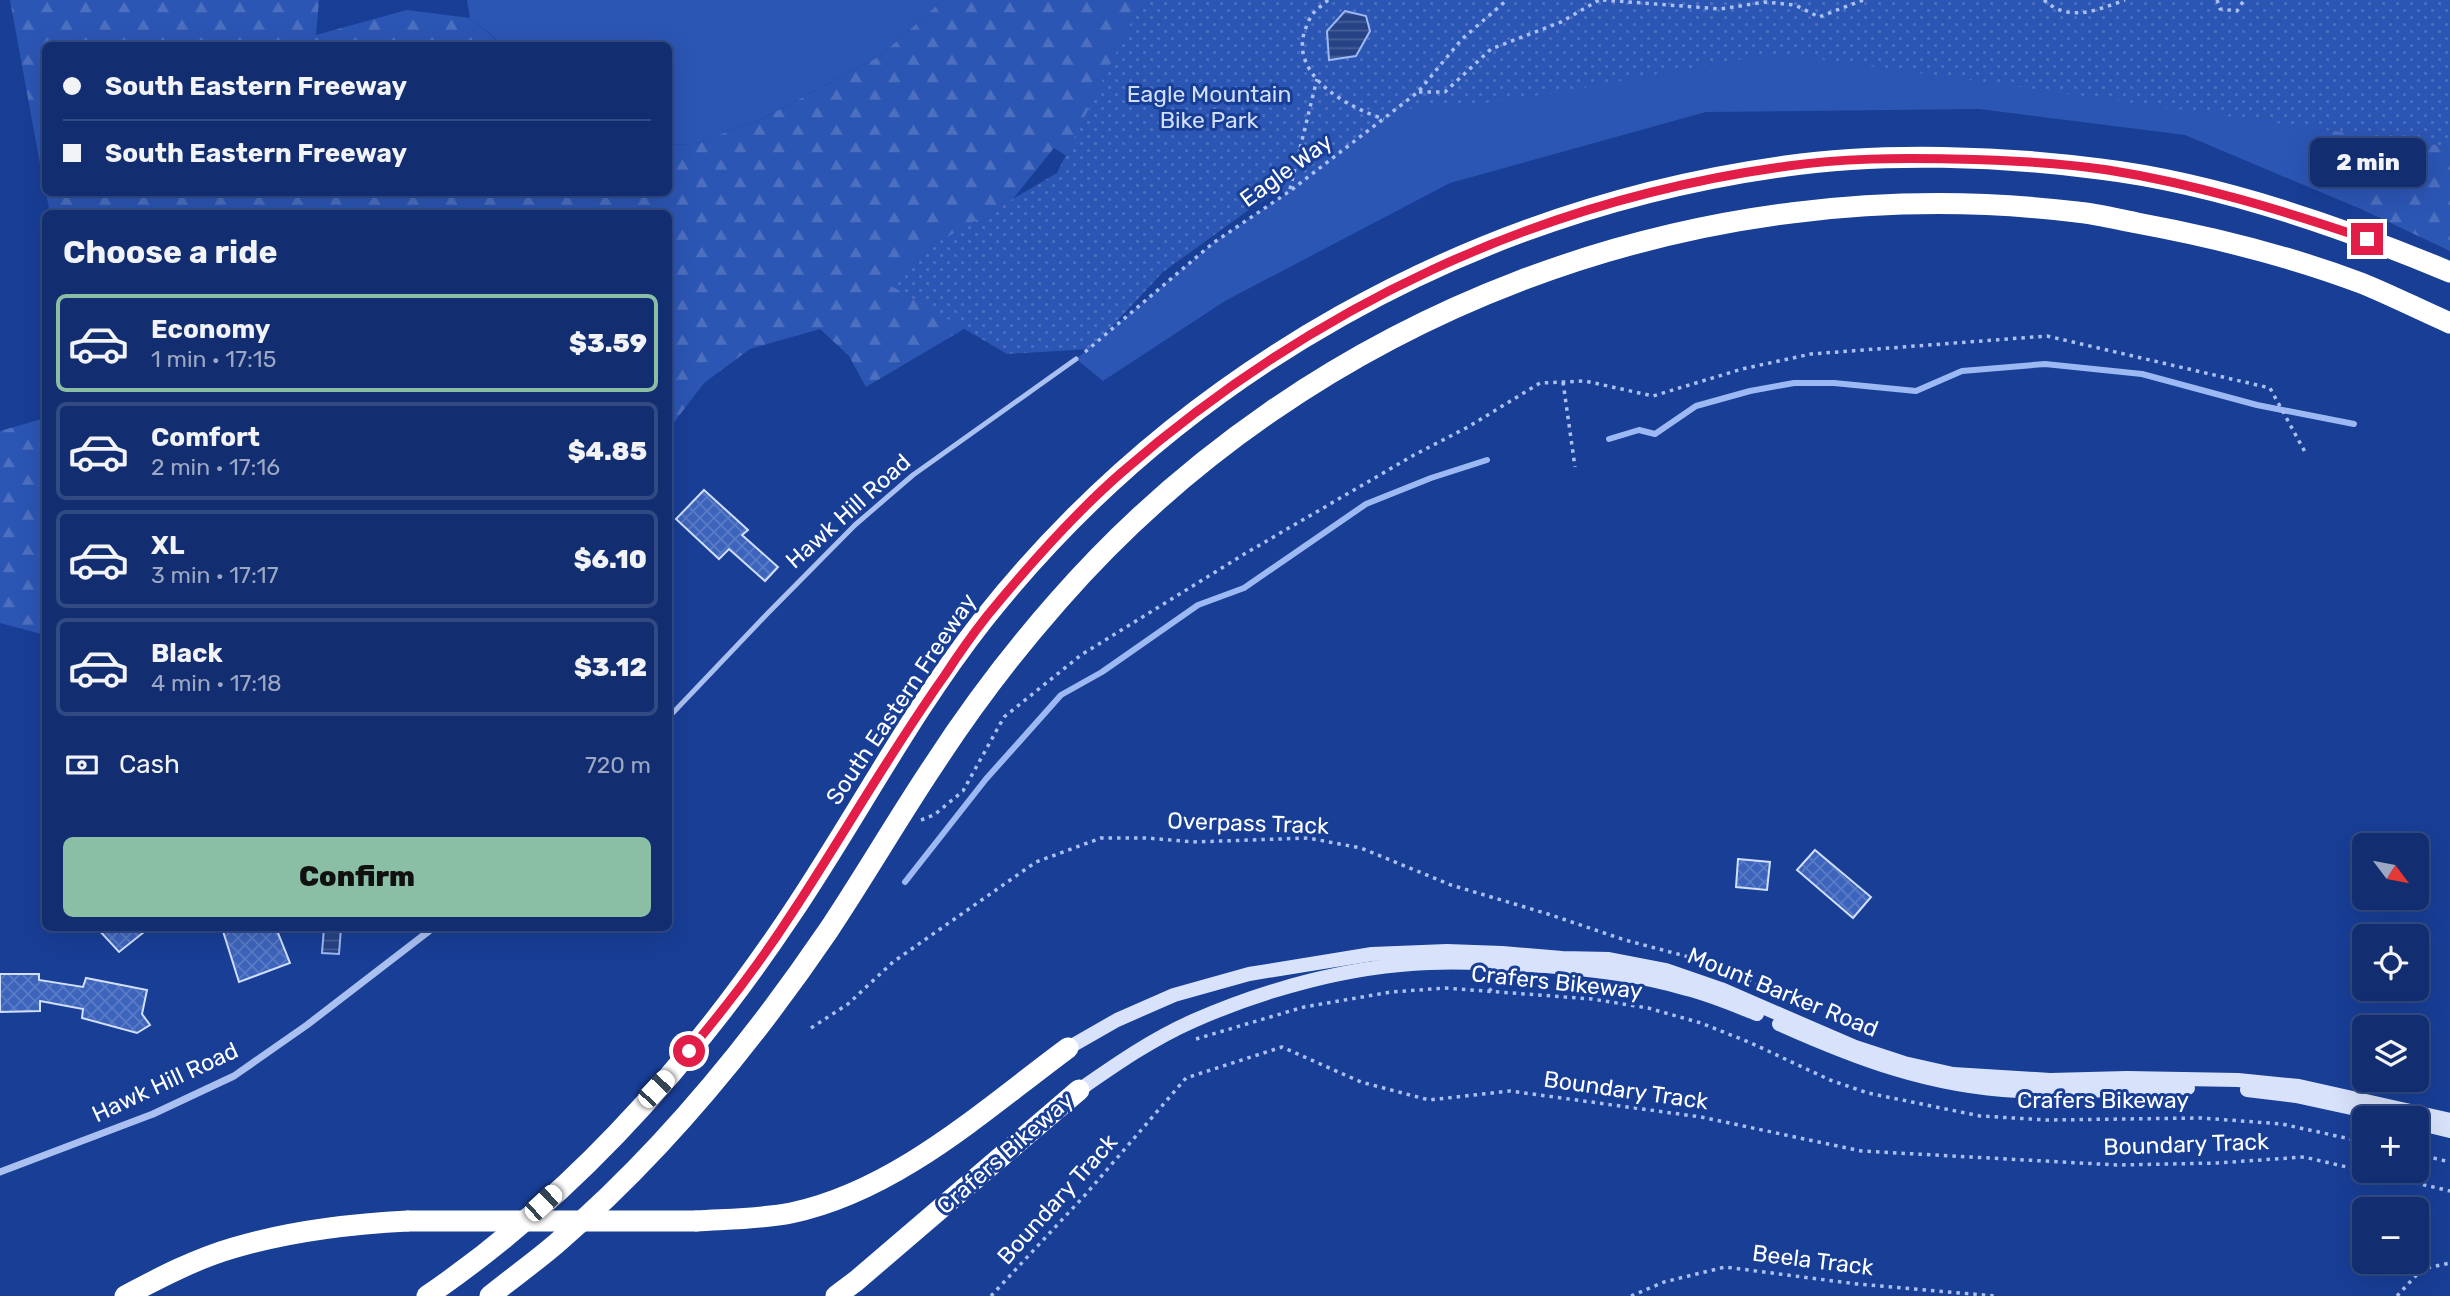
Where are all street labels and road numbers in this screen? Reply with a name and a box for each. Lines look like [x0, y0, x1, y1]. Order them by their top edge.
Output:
street label: Eagle Way [1234, 127, 1338, 213]
street label: Hawk Hill Road [780, 448, 916, 574]
street label: South Eastern Freeway [820, 588, 982, 810]
street label: Overpass Track [1167, 806, 1329, 840]
street label: Mount Barker Road [1684, 941, 1882, 1043]
street label: Crafers Bikeway [1470, 959, 1644, 1005]
street label: Hawk Hill Road [87, 1036, 243, 1128]
street label: Boundary Track [1542, 1065, 1710, 1115]
street label: Crafers Bikeway [931, 1086, 1079, 1220]
street label: Crafers Bikeway [2017, 1086, 2189, 1114]
street label: Boundary Track [2103, 1127, 2270, 1161]
street label: Boundary Track [991, 1128, 1123, 1270]
street label: Beela Track [1751, 1239, 1875, 1281]

